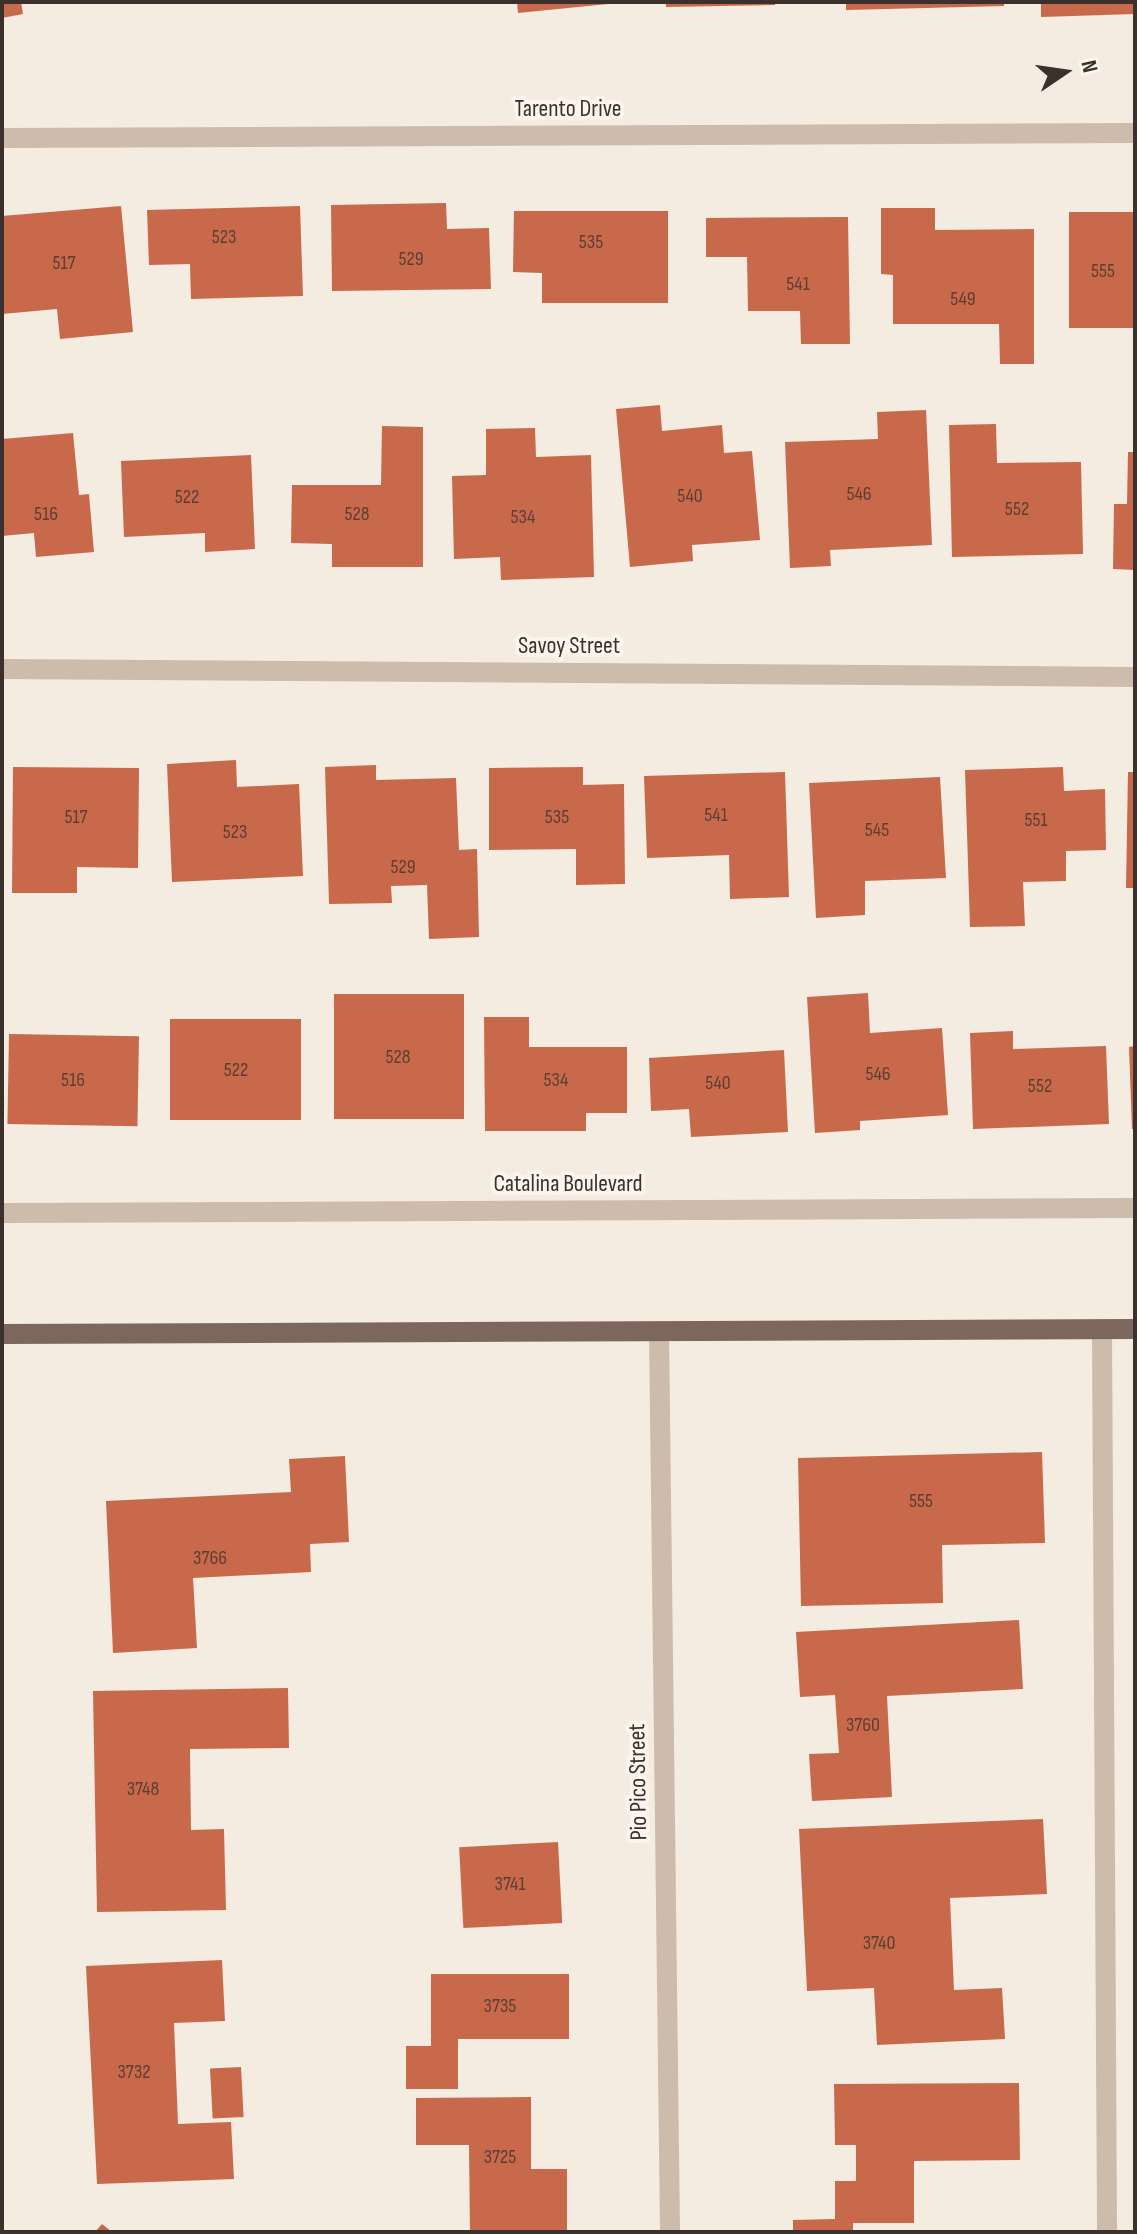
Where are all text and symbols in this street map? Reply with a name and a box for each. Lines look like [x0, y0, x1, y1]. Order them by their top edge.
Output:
north arrow [1025, 32, 1105, 112]
text: N [1074, 58, 1103, 75]
street label: Tarento Drive [515, 95, 621, 123]
house number: 523 [212, 225, 236, 249]
house number: 535 [579, 230, 603, 254]
house number: 529 [398, 247, 424, 271]
house number: 517 [53, 251, 75, 275]
house number: 555 [1091, 259, 1115, 283]
house number: 541 [786, 272, 810, 296]
house number: 549 [950, 287, 976, 311]
house number: 546 [846, 482, 872, 506]
house number: 540 [677, 484, 703, 508]
house number: 522 [175, 485, 199, 509]
house number: 552 [1005, 497, 1029, 521]
house number: 516 [34, 502, 58, 526]
house number: 528 [344, 502, 370, 526]
house number: 534 [511, 505, 535, 529]
street label: Savoy Street [518, 632, 620, 660]
house number: 541 [704, 803, 728, 827]
house number: 517 [65, 805, 87, 829]
house number: 535 [545, 805, 569, 829]
house number: 551 [1024, 808, 1048, 832]
house number: 545 [865, 818, 889, 842]
house number: 523 [223, 820, 247, 844]
house number: 529 [390, 855, 416, 879]
house number: 528 [385, 1045, 411, 1069]
house number: 522 [224, 1058, 248, 1082]
house number: 546 [865, 1062, 891, 1086]
house number: 516 [61, 1068, 85, 1092]
house number: 534 [544, 1068, 568, 1092]
house number: 540 [705, 1071, 731, 1095]
house number: 552 [1028, 1074, 1052, 1098]
street label: Catalina Boulevard [494, 1170, 642, 1198]
house number: 555 [909, 1489, 933, 1513]
house number: 3766 [193, 1546, 227, 1570]
house number: 3760 [846, 1713, 880, 1737]
street label: Pio Pico Street [623, 1723, 653, 1841]
house number: 3748 [127, 1777, 159, 1801]
house number: 3741 [495, 1872, 525, 1896]
house number: 3740 [863, 1931, 895, 1955]
house number: 3735 [484, 1994, 516, 2018]
house number: 3732 [117, 2060, 151, 2084]
house number: 3725 [484, 2145, 516, 2169]

